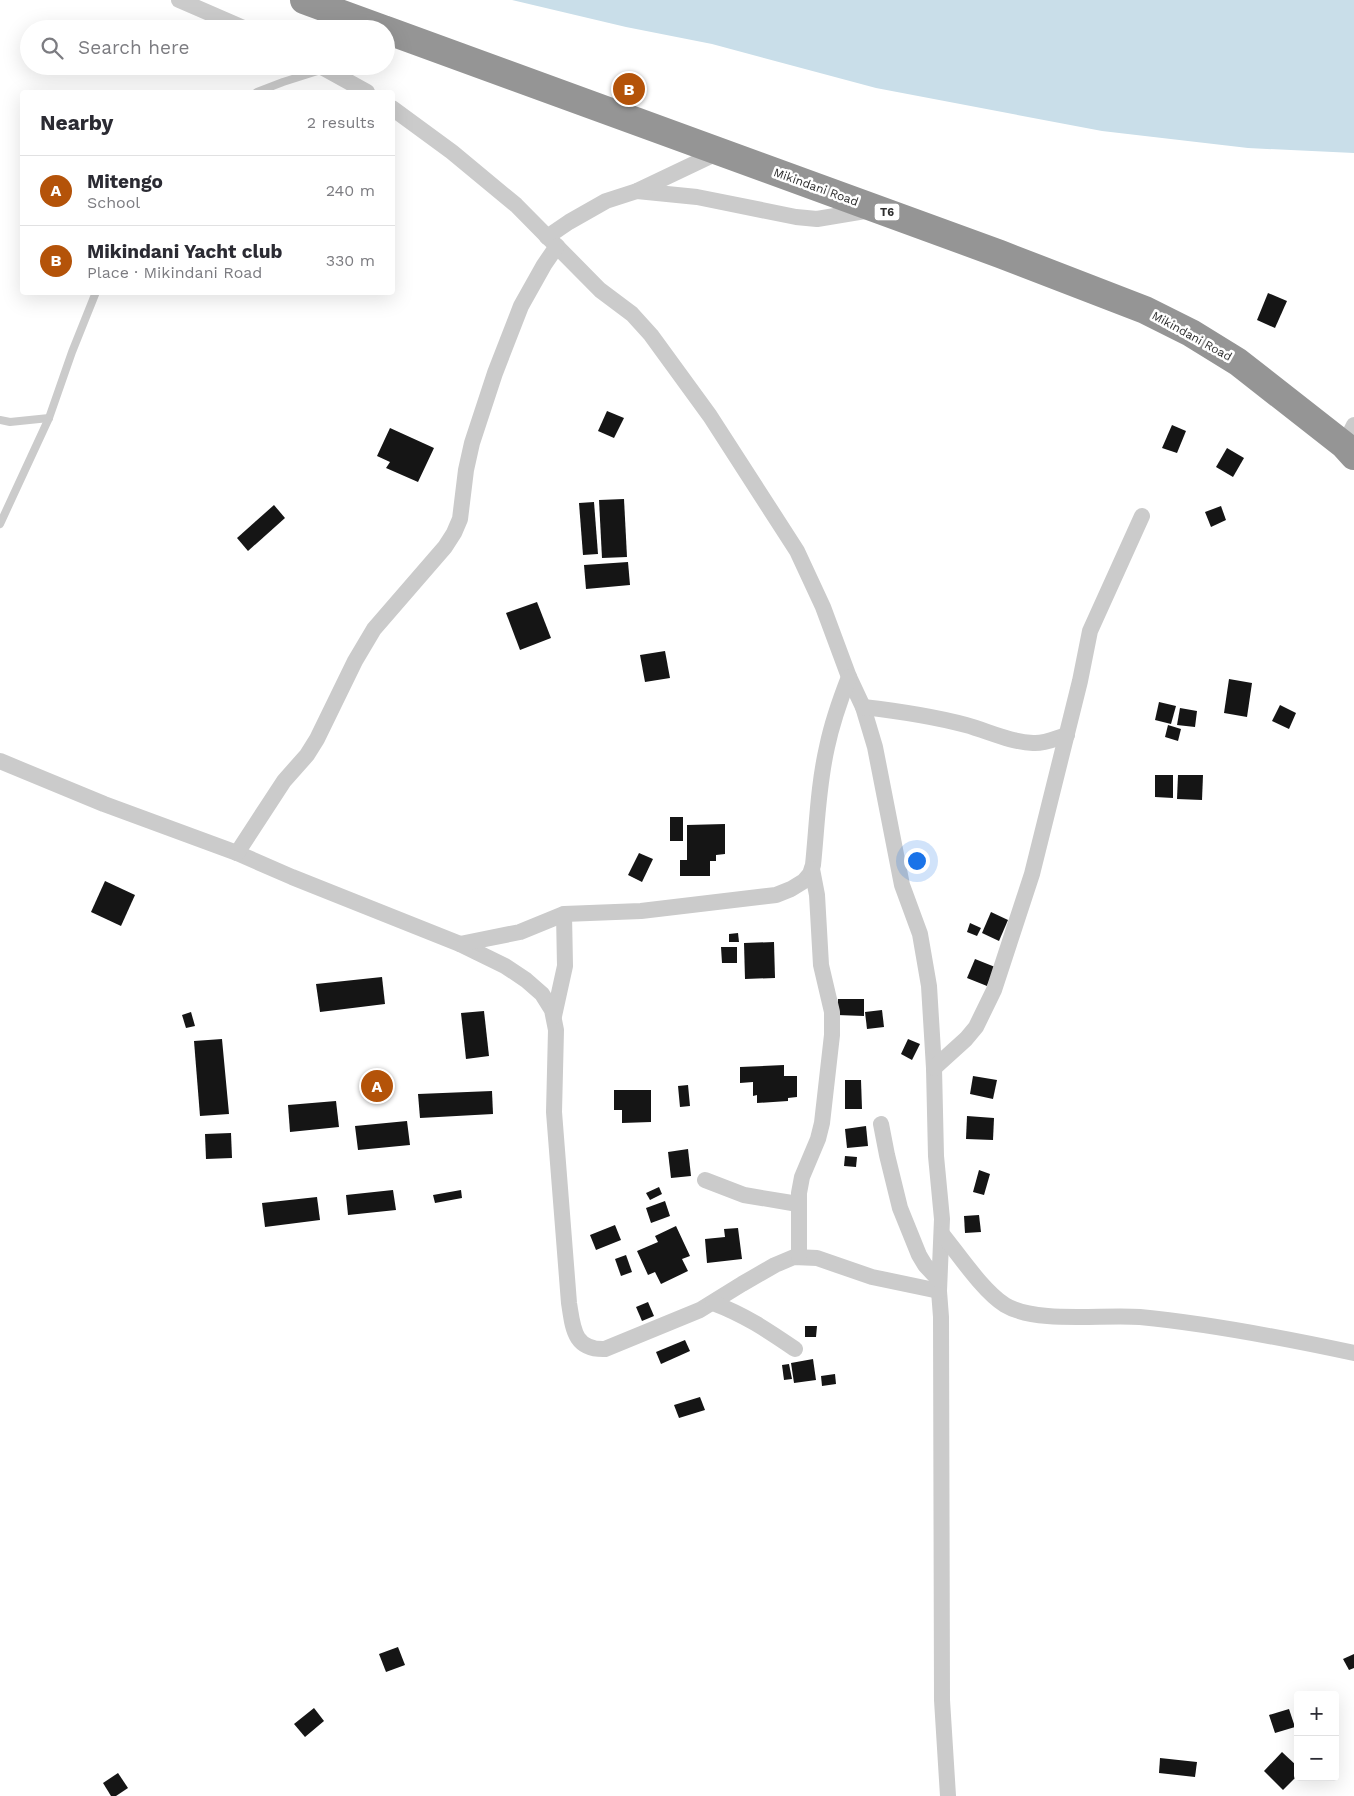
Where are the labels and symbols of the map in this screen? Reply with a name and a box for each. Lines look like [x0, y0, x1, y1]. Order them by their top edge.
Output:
pin: B [613, 70, 645, 108]
street label: Mikindani Road [772, 165, 860, 209]
road number: T6 [874, 203, 900, 220]
street label: Mikindani Road [1150, 308, 1234, 364]
your location [904, 848, 930, 874]
pin: A [361, 1067, 393, 1105]

